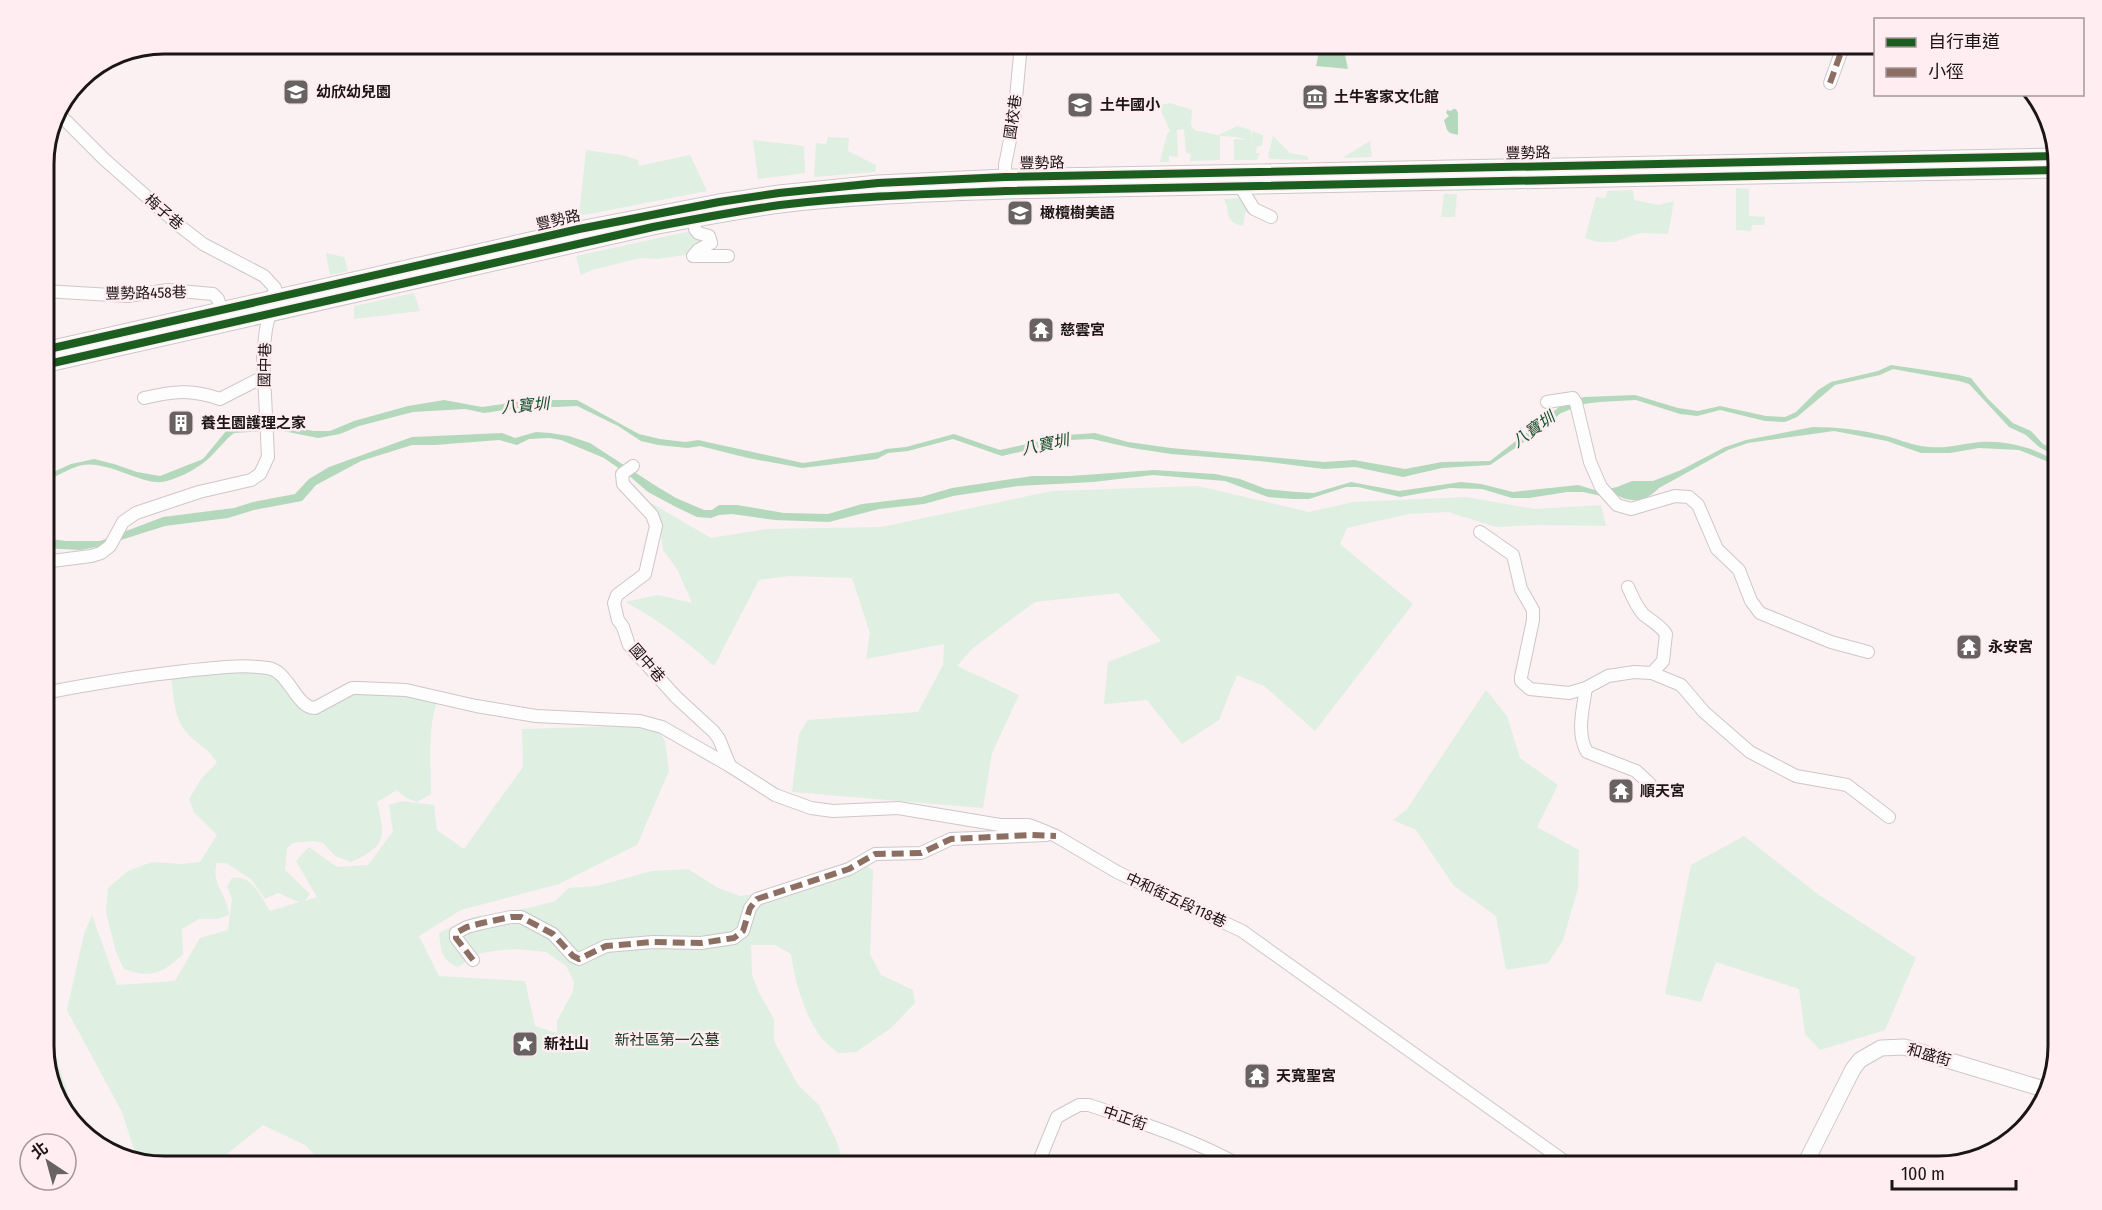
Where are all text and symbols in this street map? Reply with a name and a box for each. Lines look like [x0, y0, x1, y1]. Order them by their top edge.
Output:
legend [1874, 18, 2084, 96]
text: 自行車道 [1928, 31, 2000, 53]
text: 小徑 [1928, 61, 1964, 83]
school or university icon: 幼欣幼兒園 [281, 77, 311, 107]
museum icon: 土牛客家文化館 [1300, 82, 1330, 112]
place label: 幼欣幼兒園 [316, 83, 391, 101]
place label: 土牛客家文化館 [1334, 88, 1439, 106]
school or university icon: 土牛國小 [1065, 90, 1095, 120]
street label: 國校巷 [1001, 93, 1025, 141]
place label: 土牛國小 [1100, 96, 1161, 114]
street label: 豐勢路 [1505, 144, 1551, 162]
street label: 豐勢路 [1019, 154, 1065, 172]
street label: 梅子巷 [141, 190, 187, 234]
school or university icon: 橄欖樹美語 [1005, 198, 1035, 228]
place label: 橄欖樹美語 [1040, 204, 1115, 222]
street label: 豐勢路 [534, 206, 582, 234]
street label: 豐勢路458巷 [105, 283, 187, 303]
temple icon: 慈雲宮 [1026, 315, 1056, 345]
place label: 慈雲宮 [1060, 321, 1105, 339]
street label: 國中巷 [256, 342, 274, 388]
water label: 八寶圳 [500, 394, 552, 417]
water label: 八寶圳 [1508, 406, 1560, 451]
building icon: 養生園護理之家 [166, 408, 196, 438]
place label: 養生園護理之家 [201, 414, 306, 432]
water label: 八寶圳 [1020, 430, 1073, 459]
temple icon: 永安宮 [1954, 632, 1984, 662]
place label: 永安宮 [1988, 638, 2033, 656]
street label: 國中巷 [625, 640, 669, 686]
temple icon: 順天宮 [1606, 776, 1636, 806]
place label: 順天宮 [1640, 782, 1685, 800]
street label: 中和街五段118巷 [1123, 869, 1229, 931]
place icon: 新社山 [510, 1029, 540, 1059]
park label: 新社區第一公墓 [614, 1031, 720, 1049]
place label: 新社山 [544, 1035, 589, 1053]
street label: 和盛街 [1905, 1040, 1953, 1070]
temple icon: 天寬聖宮 [1242, 1061, 1272, 1091]
place label: 天寬聖宮 [1276, 1067, 1336, 1085]
street label: 中正街 [1101, 1102, 1149, 1134]
north arrow [18, 1132, 78, 1192]
text: 北 [27, 1138, 52, 1163]
scale bar [1892, 1153, 2016, 1191]
text: 100 m [1901, 1163, 1945, 1185]

